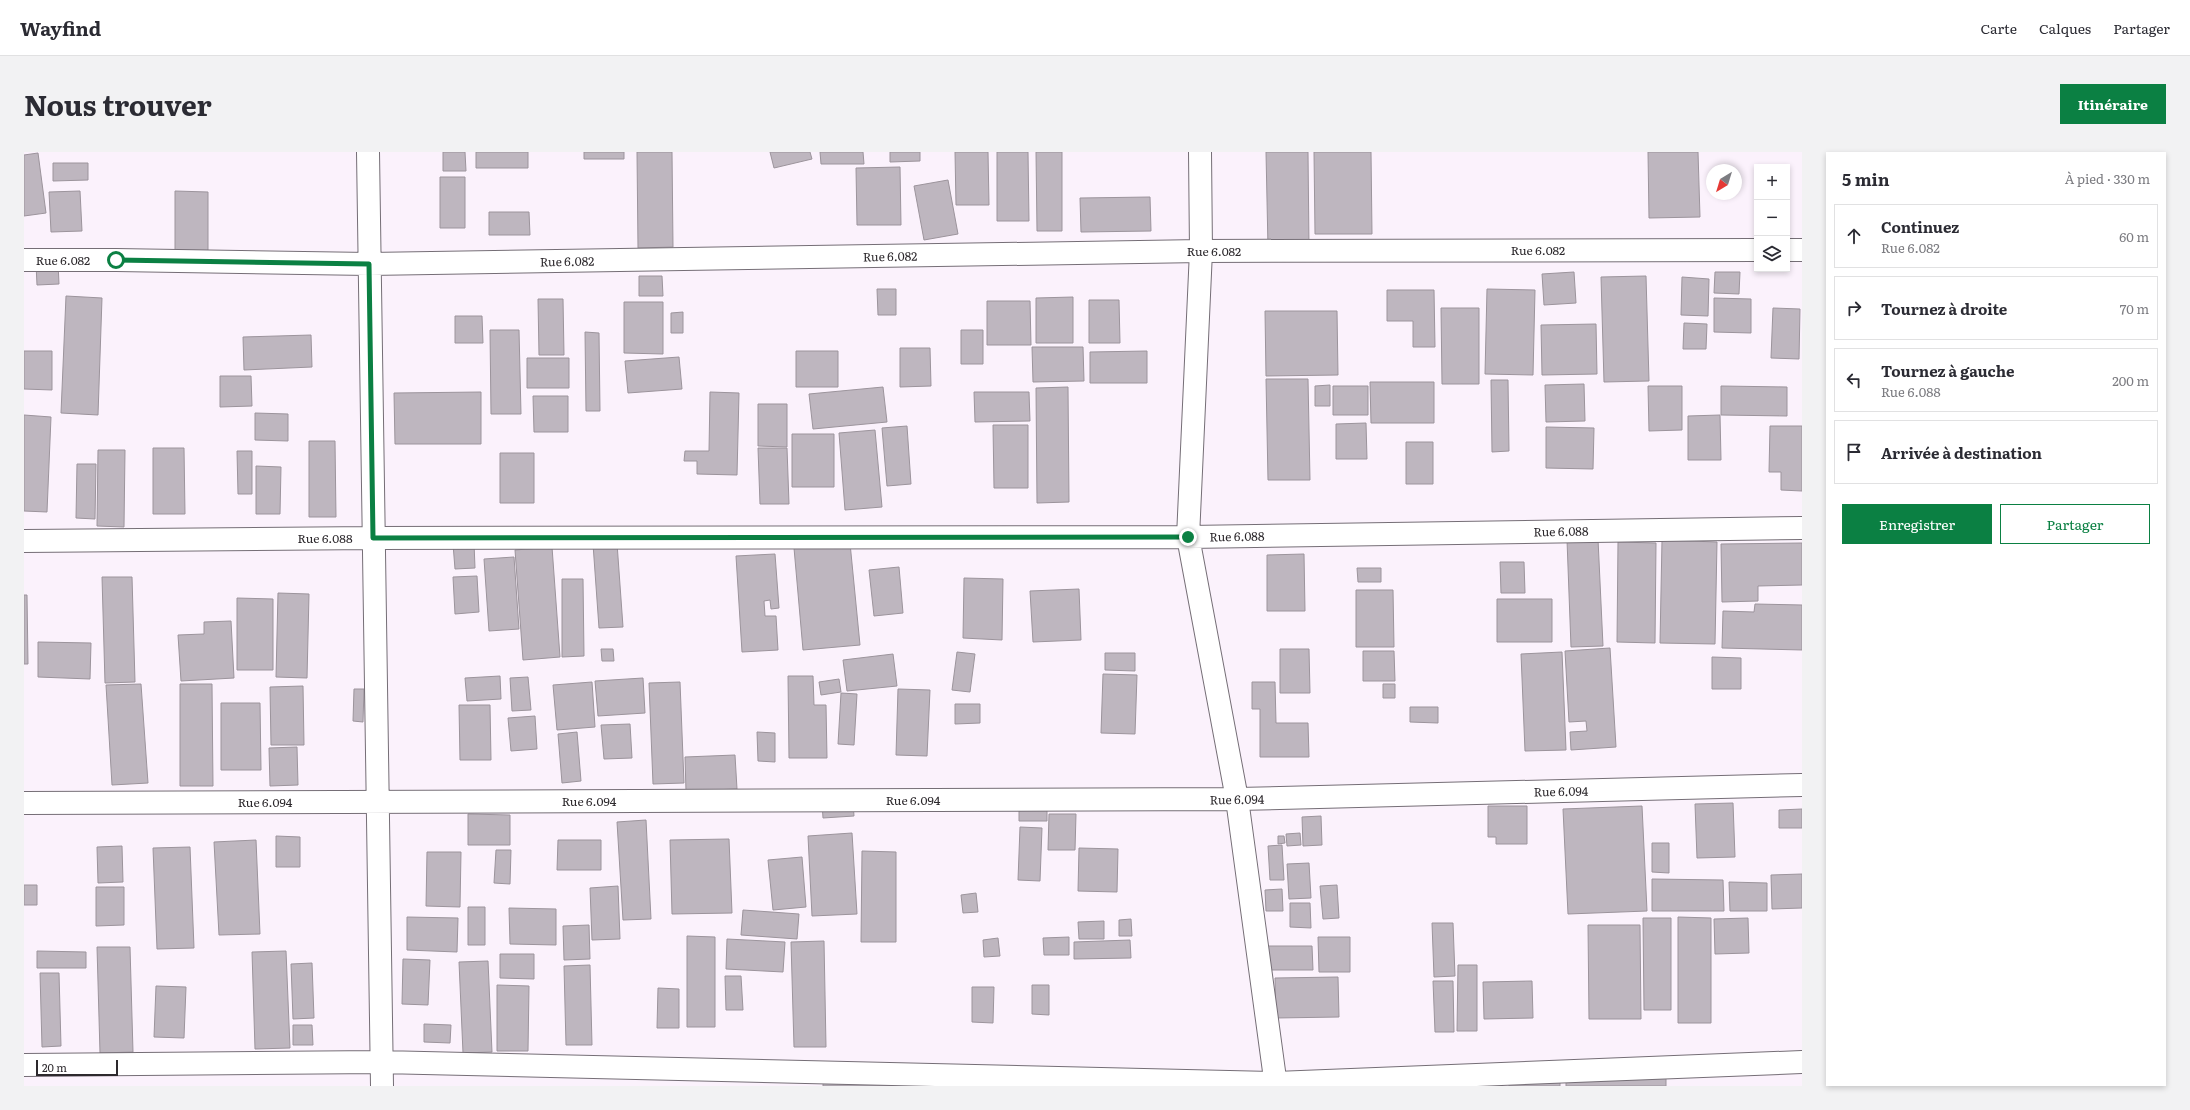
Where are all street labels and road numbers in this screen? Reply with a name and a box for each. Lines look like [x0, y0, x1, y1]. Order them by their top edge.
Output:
street label: Rue 6.082 [1511, 241, 1565, 259]
street label: Rue 6.082 [1187, 242, 1241, 260]
street label: Rue 6.082 [863, 247, 917, 265]
street label: Rue 6.082 [36, 251, 90, 269]
street label: Rue 6.082 [540, 252, 594, 270]
street label: Rue 6.088 [1533, 522, 1589, 540]
street label: Rue 6.088 [1209, 527, 1265, 545]
street label: Rue 6.088 [298, 529, 353, 547]
street label: Rue 6.094 [1534, 782, 1589, 800]
street label: Rue 6.094 [1210, 790, 1265, 808]
street label: Rue 6.094 [886, 791, 941, 809]
street label: Rue 6.094 [562, 792, 617, 810]
street label: Rue 6.094 [238, 793, 293, 811]

